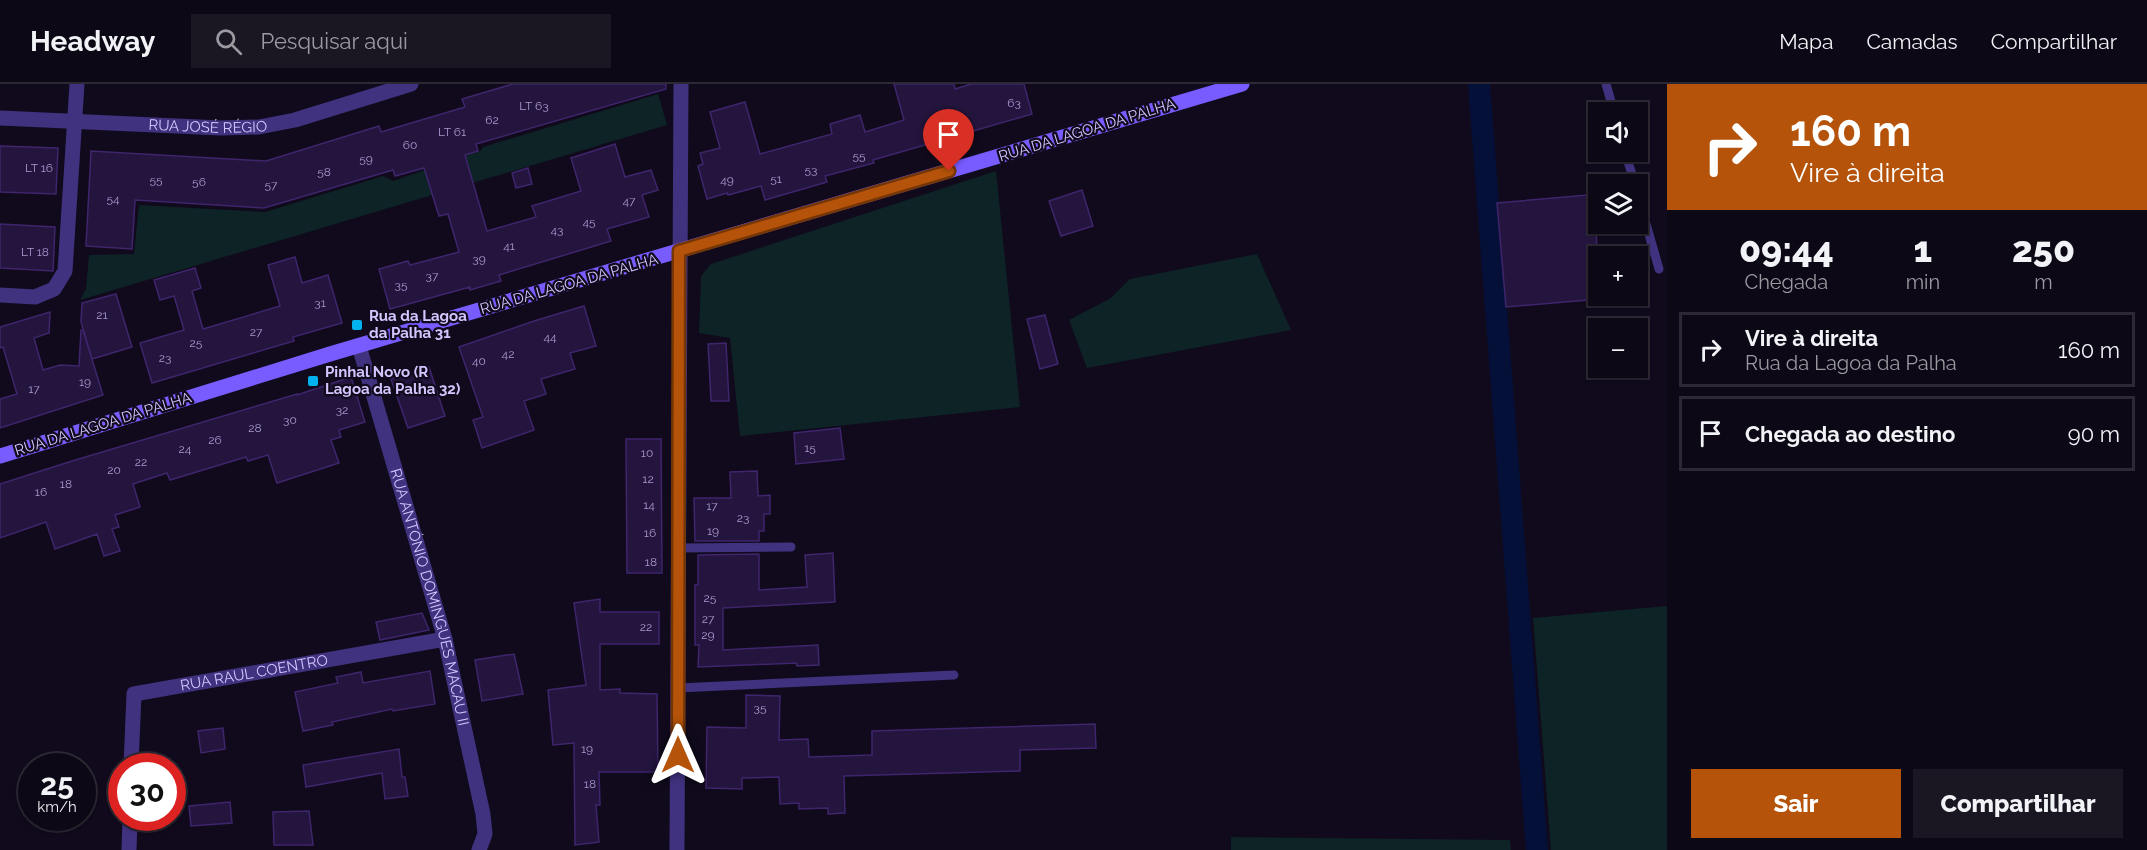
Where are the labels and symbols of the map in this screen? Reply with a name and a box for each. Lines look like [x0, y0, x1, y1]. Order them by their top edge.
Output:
street label: RUA DA LAGOA DA PALHA [996, 94, 1178, 166]
house number: 63 [1007, 96, 1021, 110]
house number: LT 63 [519, 99, 549, 113]
pin [923, 109, 974, 171]
house number: 62 [485, 113, 499, 127]
street label: RUA JOSÉ RÉGIO [148, 116, 269, 137]
house number: LT 61 [438, 125, 466, 139]
house number: 60 [403, 138, 417, 152]
house number: 55 [852, 149, 866, 163]
house number: 59 [359, 152, 373, 166]
house number: LT 16 [25, 161, 53, 175]
house number: 53 [805, 163, 817, 177]
house number: 58 [317, 165, 331, 179]
house number: 51 [770, 172, 782, 186]
house number: 55 [149, 173, 163, 187]
house number: 49 [720, 173, 734, 187]
house number: 56 [192, 175, 206, 189]
house number: 57 [265, 178, 278, 192]
house number: 54 [106, 192, 120, 206]
house number: 47 [623, 194, 636, 208]
house number: 45 [582, 215, 596, 229]
house number: 43 [551, 223, 563, 237]
house number: 41 [503, 239, 515, 253]
house number: LT 18 [21, 245, 49, 259]
street label: RUA DA LAGOA DA PALHA [478, 250, 660, 318]
house number: 39 [472, 252, 486, 266]
house number: 37 [426, 269, 439, 283]
house number: 35 [395, 278, 408, 292]
house number: 31 [314, 296, 326, 310]
place label: Rua da Lagoa da Palha 31 [369, 307, 467, 342]
house number: 21 [96, 308, 108, 322]
marker: Rua da Lagoa da Palha 31 [350, 318, 364, 332]
house number: 27 [250, 325, 263, 339]
house number: 44 [543, 330, 557, 344]
house number: 25 [190, 336, 203, 350]
house number: 42 [502, 347, 514, 361]
house number: 23 [159, 351, 171, 365]
house number: 40 [472, 354, 486, 368]
place label: Pinhal Novo (R Lagoa da Palha 32) [325, 363, 461, 398]
marker: Pinhal Novo (R Lagoa da Palha 32) [306, 374, 320, 388]
house number: 19 [79, 375, 91, 389]
house number: 17 [28, 382, 40, 396]
street label: RUA DA LAGOA DA PALHA [12, 388, 194, 460]
house number: 32 [336, 403, 348, 417]
house number: 30 [283, 413, 297, 427]
house number: 28 [248, 421, 262, 435]
house number: 26 [208, 433, 222, 447]
house number: 15 [804, 441, 816, 455]
house number: 24 [179, 442, 192, 456]
house number: 10 [641, 446, 653, 460]
house number: 22 [135, 455, 147, 469]
house number: 20 [107, 463, 121, 477]
street label: RUA ANTÓNIO DOMINGUES MACAU II [386, 466, 473, 728]
house number: 12 [642, 472, 654, 486]
house number: 18 [60, 477, 72, 491]
house number: 16 [35, 485, 47, 499]
house number: 14 [643, 498, 655, 512]
house number: 17 [706, 499, 718, 513]
house number: 23 [737, 511, 749, 525]
house number: 19 [707, 524, 719, 538]
house number: 16 [644, 526, 656, 540]
house number: 18 [645, 555, 657, 569]
house number: 25 [704, 591, 717, 605]
house number: 27 [702, 612, 715, 626]
house number: 22 [640, 620, 652, 634]
house number: 29 [701, 628, 715, 642]
street label: RUA RAUL COENTRO [179, 651, 329, 695]
house number: 35 [754, 701, 767, 715]
position arrow [646, 723, 710, 787]
house number: 19 [581, 742, 593, 756]
speed limit sign: 30 [108, 753, 186, 831]
house number: 18 [584, 777, 596, 791]

